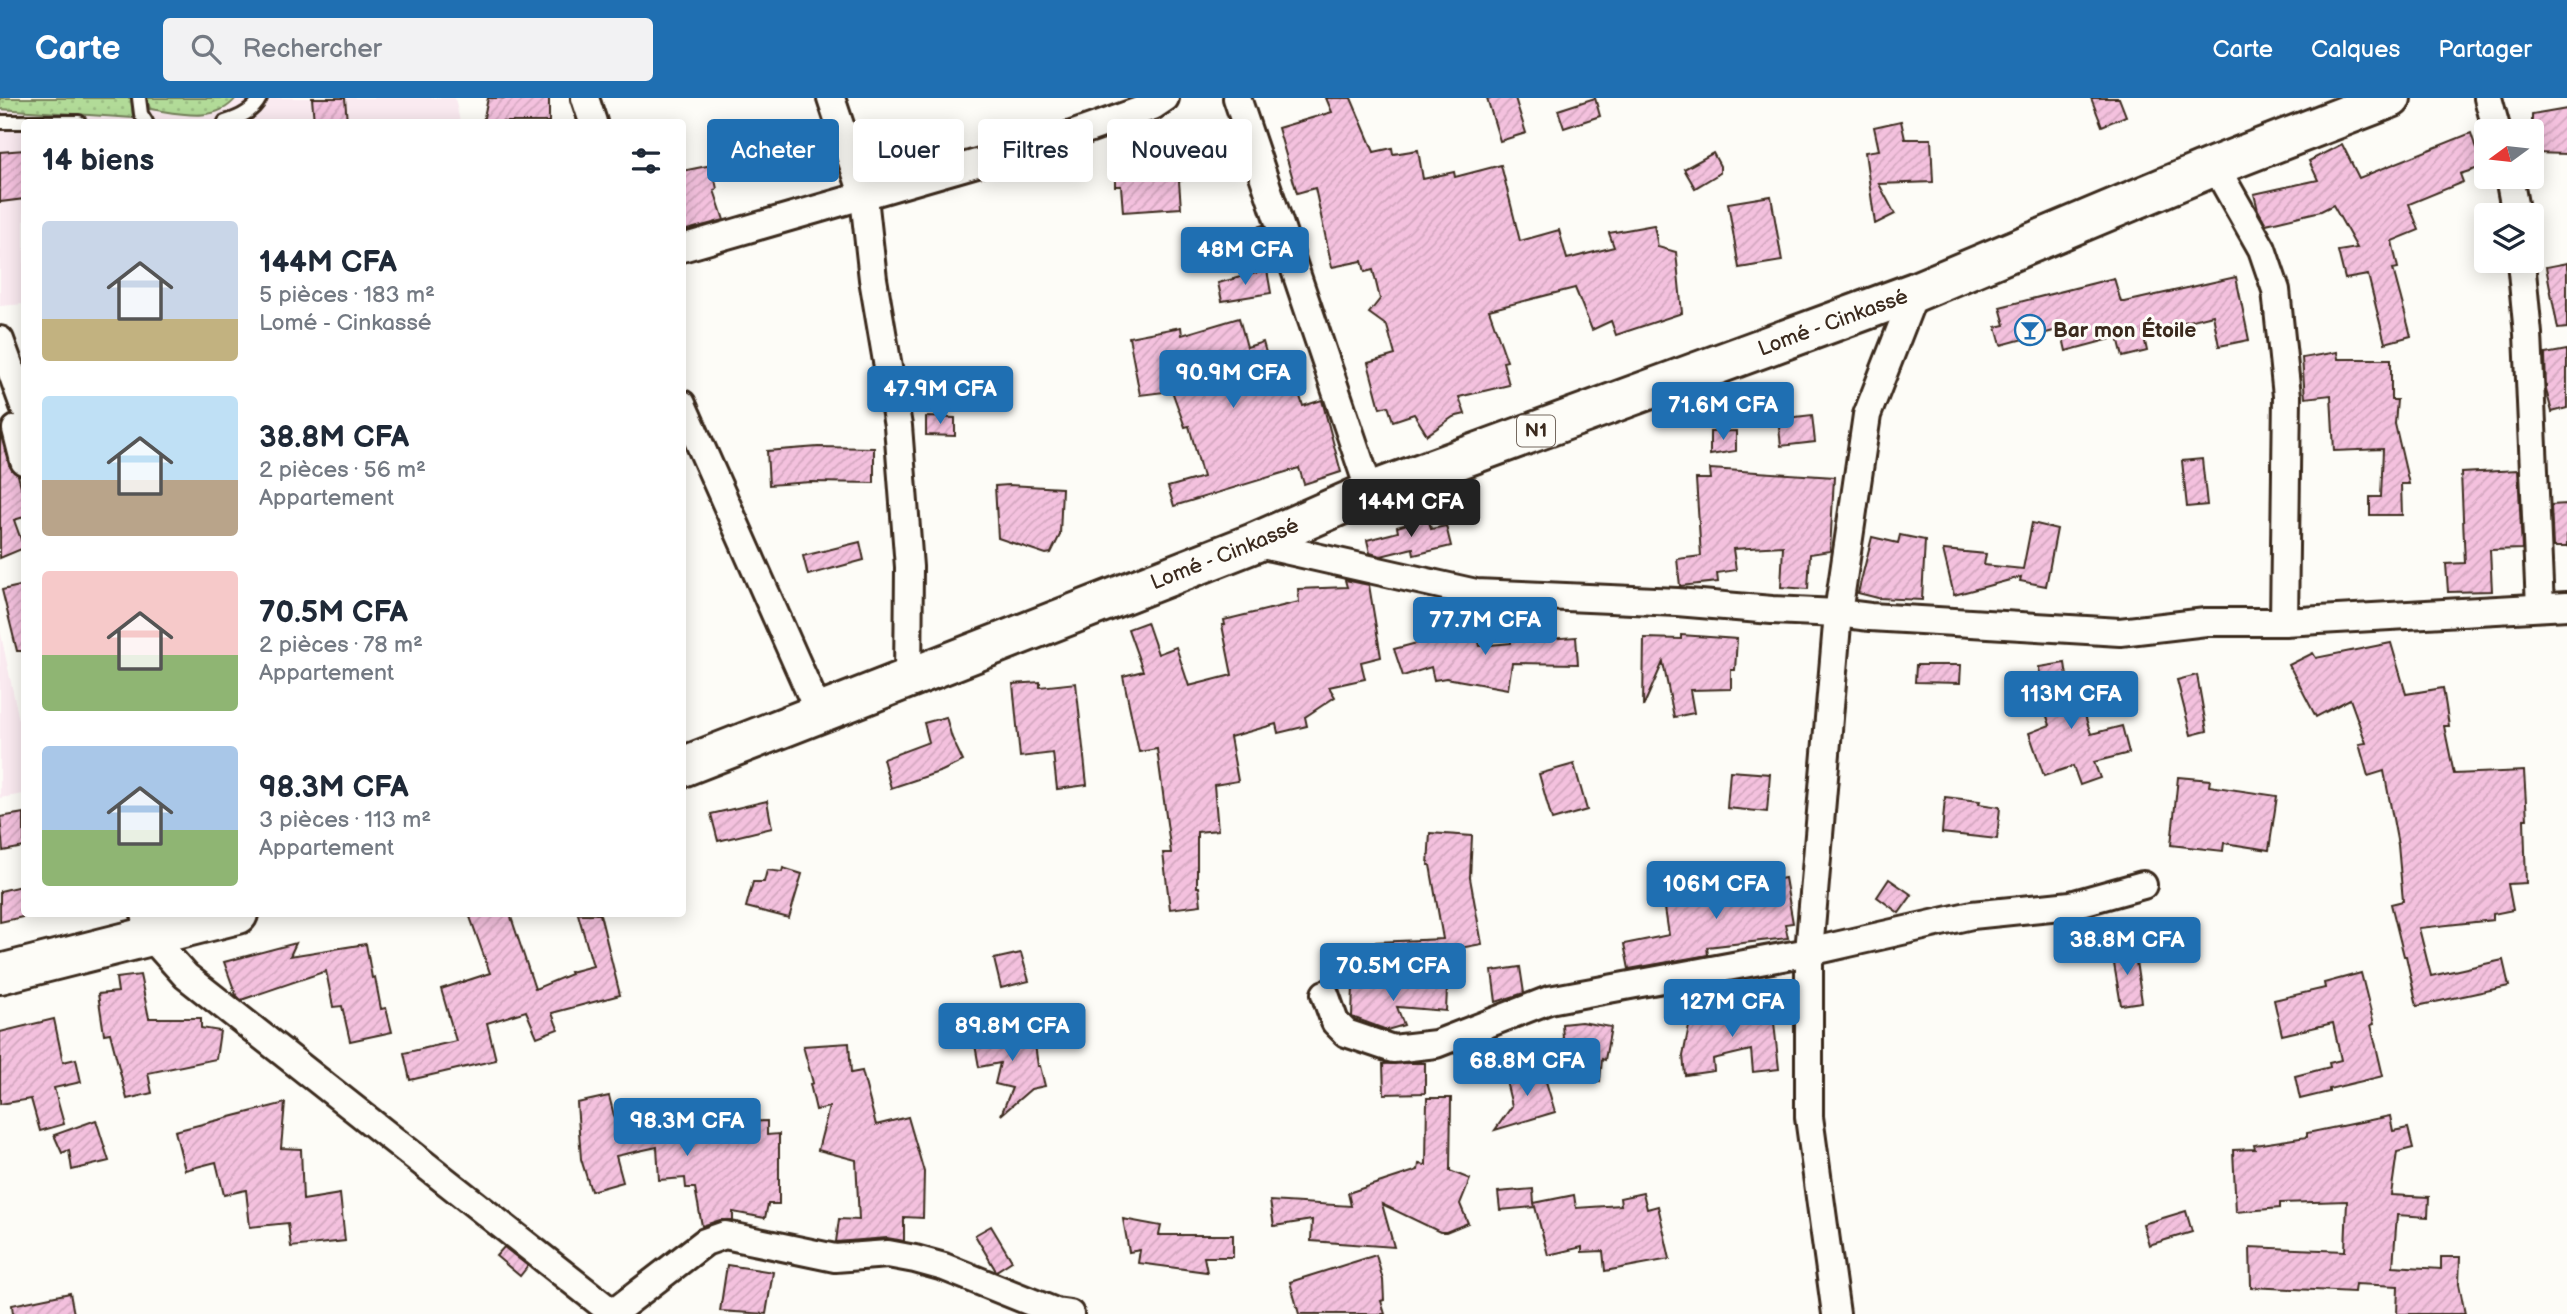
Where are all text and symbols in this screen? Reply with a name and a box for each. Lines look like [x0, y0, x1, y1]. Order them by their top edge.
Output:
search box [163, 18, 653, 81]
text: Carte [35, 29, 121, 69]
icon: search [187, 30, 225, 68]
text: Rechercher [243, 34, 382, 65]
text: Carte [2213, 35, 2273, 64]
text: Calques [2311, 35, 2400, 64]
text: Partager [2438, 35, 2532, 64]
chip: Acheter [707, 119, 839, 182]
chip: Louer [853, 119, 964, 182]
chip: Filtres [978, 119, 1093, 182]
chip: Nouveau [1107, 119, 1252, 182]
north arrow [2474, 119, 2544, 189]
map controls [2474, 119, 2544, 273]
icon: filters [627, 142, 665, 180]
text: 14 biens [42, 143, 154, 179]
button: layers [2474, 203, 2544, 273]
pin: 48M CFA [1180, 228, 1310, 287]
text: 48M CFA [1197, 236, 1293, 264]
text: 144M CFA [259, 245, 397, 281]
icon: home [98, 249, 182, 333]
text: 5 pièces · 183 m² [259, 281, 435, 309]
street label: Lomé - Cinkassé [1754, 283, 1912, 361]
text: Lomé - Cinkassé [259, 309, 432, 337]
bar icon: Bar mon Étoile [2013, 313, 2047, 347]
place label: Bar mon Étoile [2053, 317, 2196, 343]
pin: 90.9M CFA [1153, 350, 1313, 410]
text: 90.9M CFA [1175, 359, 1291, 387]
pin: 47.9M CFA [860, 366, 1020, 426]
text: 47.9M CFA [883, 375, 997, 403]
pin: 71.6M CFA [1643, 382, 1803, 442]
text: 71.6M CFA [1668, 391, 1778, 419]
road number: N1 [1517, 416, 1555, 446]
text: 38.8M CFA [259, 420, 409, 456]
icon: home [98, 424, 182, 508]
text: 2 pièces · 56 m² [259, 456, 426, 484]
pin: 144M CFA [1339, 480, 1483, 539]
text: Appartement [259, 484, 394, 512]
text: 144M CFA [1358, 488, 1464, 516]
street label: Lomé - Cinkassé [1147, 512, 1303, 595]
text: 70.5M CFA [259, 595, 408, 631]
pin: 77.7M CFA [1405, 598, 1565, 657]
icon: home [98, 599, 182, 683]
text: 77.7M CFA [1429, 606, 1541, 634]
text: 2 pièces · 78 m² [259, 631, 423, 659]
text: Appartement [259, 659, 394, 687]
pin: 113M CFA [1999, 672, 2143, 731]
text: 113M CFA [2020, 680, 2122, 708]
text: 98.3M CFA [259, 770, 409, 806]
icon: home [98, 774, 182, 858]
text: 3 pièces · 113 m² [259, 806, 431, 834]
text: Appartement [259, 834, 394, 862]
pin: 106M CFA [1644, 862, 1788, 921]
text: 106M CFA [1663, 870, 1769, 898]
pin: 38.8M CFA [2047, 918, 2207, 977]
text: 38.8M CFA [2070, 926, 2184, 954]
pin: 70.5M CFA [1313, 944, 1473, 1003]
text: 70.5M CFA [1336, 952, 1450, 980]
pin: 127M CFA [1660, 979, 1804, 1039]
text: 127M CFA [1680, 988, 1784, 1016]
pin: 89.8M CFA [932, 1004, 1092, 1063]
text: 89.8M CFA [954, 1012, 1070, 1040]
pin: 68.8M CFA [1447, 1038, 1607, 1098]
text: 68.8M CFA [1469, 1047, 1585, 1075]
pin: 98.3M CFA [607, 1098, 767, 1158]
text: 98.3M CFA [630, 1107, 744, 1135]

